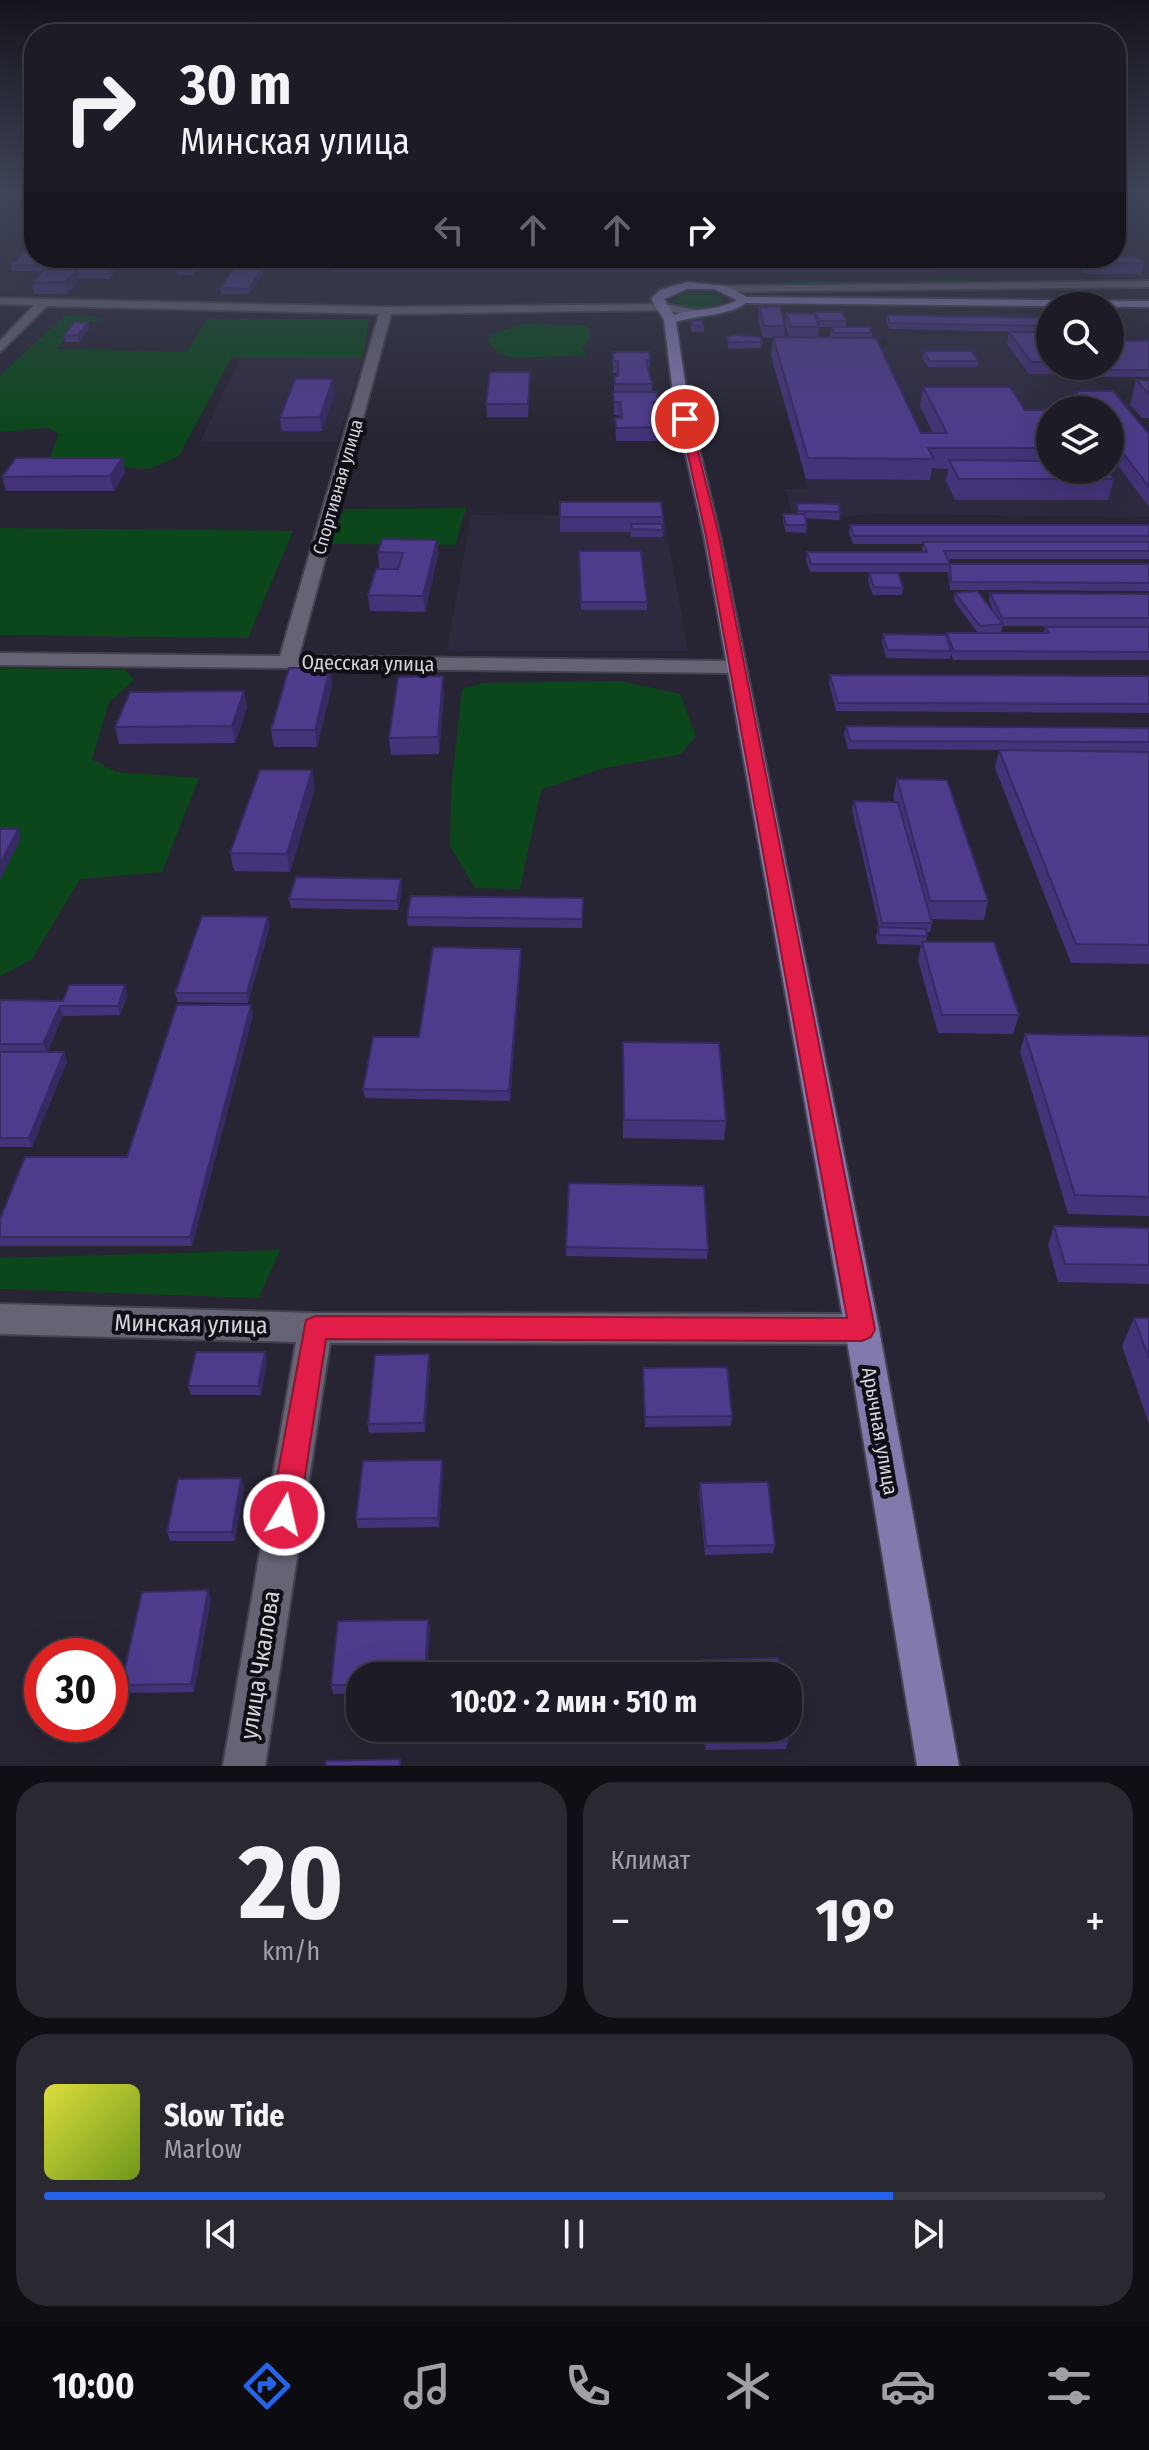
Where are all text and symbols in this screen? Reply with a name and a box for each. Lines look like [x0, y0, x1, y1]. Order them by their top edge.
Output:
text: 30 m [180, 52, 291, 119]
icon: right [48, 56, 152, 160]
text: Минская улица [180, 120, 410, 164]
icon: left [427, 208, 471, 252]
icon: ahead [511, 208, 555, 252]
icon: ahead [595, 208, 639, 252]
icon: right [679, 208, 723, 252]
map controls [1036, 292, 1124, 484]
button: search [1036, 292, 1124, 380]
pin [651, 385, 719, 453]
button: layers [1036, 396, 1124, 484]
icon: arrive [663, 397, 707, 441]
street label: Спортивная улица [308, 417, 368, 557]
street label: Одесская улица [301, 650, 435, 676]
street label: Минская улица [114, 1309, 268, 1339]
street label: Арычная улица [857, 1365, 903, 1497]
position arrow [242, 1473, 326, 1557]
street label: улица Чкалова [234, 1589, 286, 1741]
speed limit sign: 30 [24, 1638, 128, 1742]
text: 10:02 · 2 мин · 510 m [451, 1684, 697, 1720]
text: 20 [239, 1821, 344, 1946]
text: Климат [611, 1845, 690, 1876]
text: 19° [815, 1885, 900, 1957]
text: − [611, 1895, 630, 1948]
text: + [1085, 1895, 1105, 1948]
text: km/h [262, 1936, 320, 1967]
text: Slow Tide [164, 2098, 285, 2134]
text: Marlow [164, 2134, 242, 2165]
icon: previous [199, 2212, 243, 2256]
icon: pause [552, 2212, 596, 2256]
icon: next [906, 2212, 950, 2256]
icon: directions [239, 2358, 295, 2414]
icon: music [399, 2358, 455, 2414]
icon: phone [560, 2358, 616, 2414]
icon: climate [720, 2358, 776, 2414]
icon: car [880, 2358, 936, 2414]
icon: filters [1041, 2358, 1097, 2414]
text: 10:00 [52, 2364, 135, 2408]

